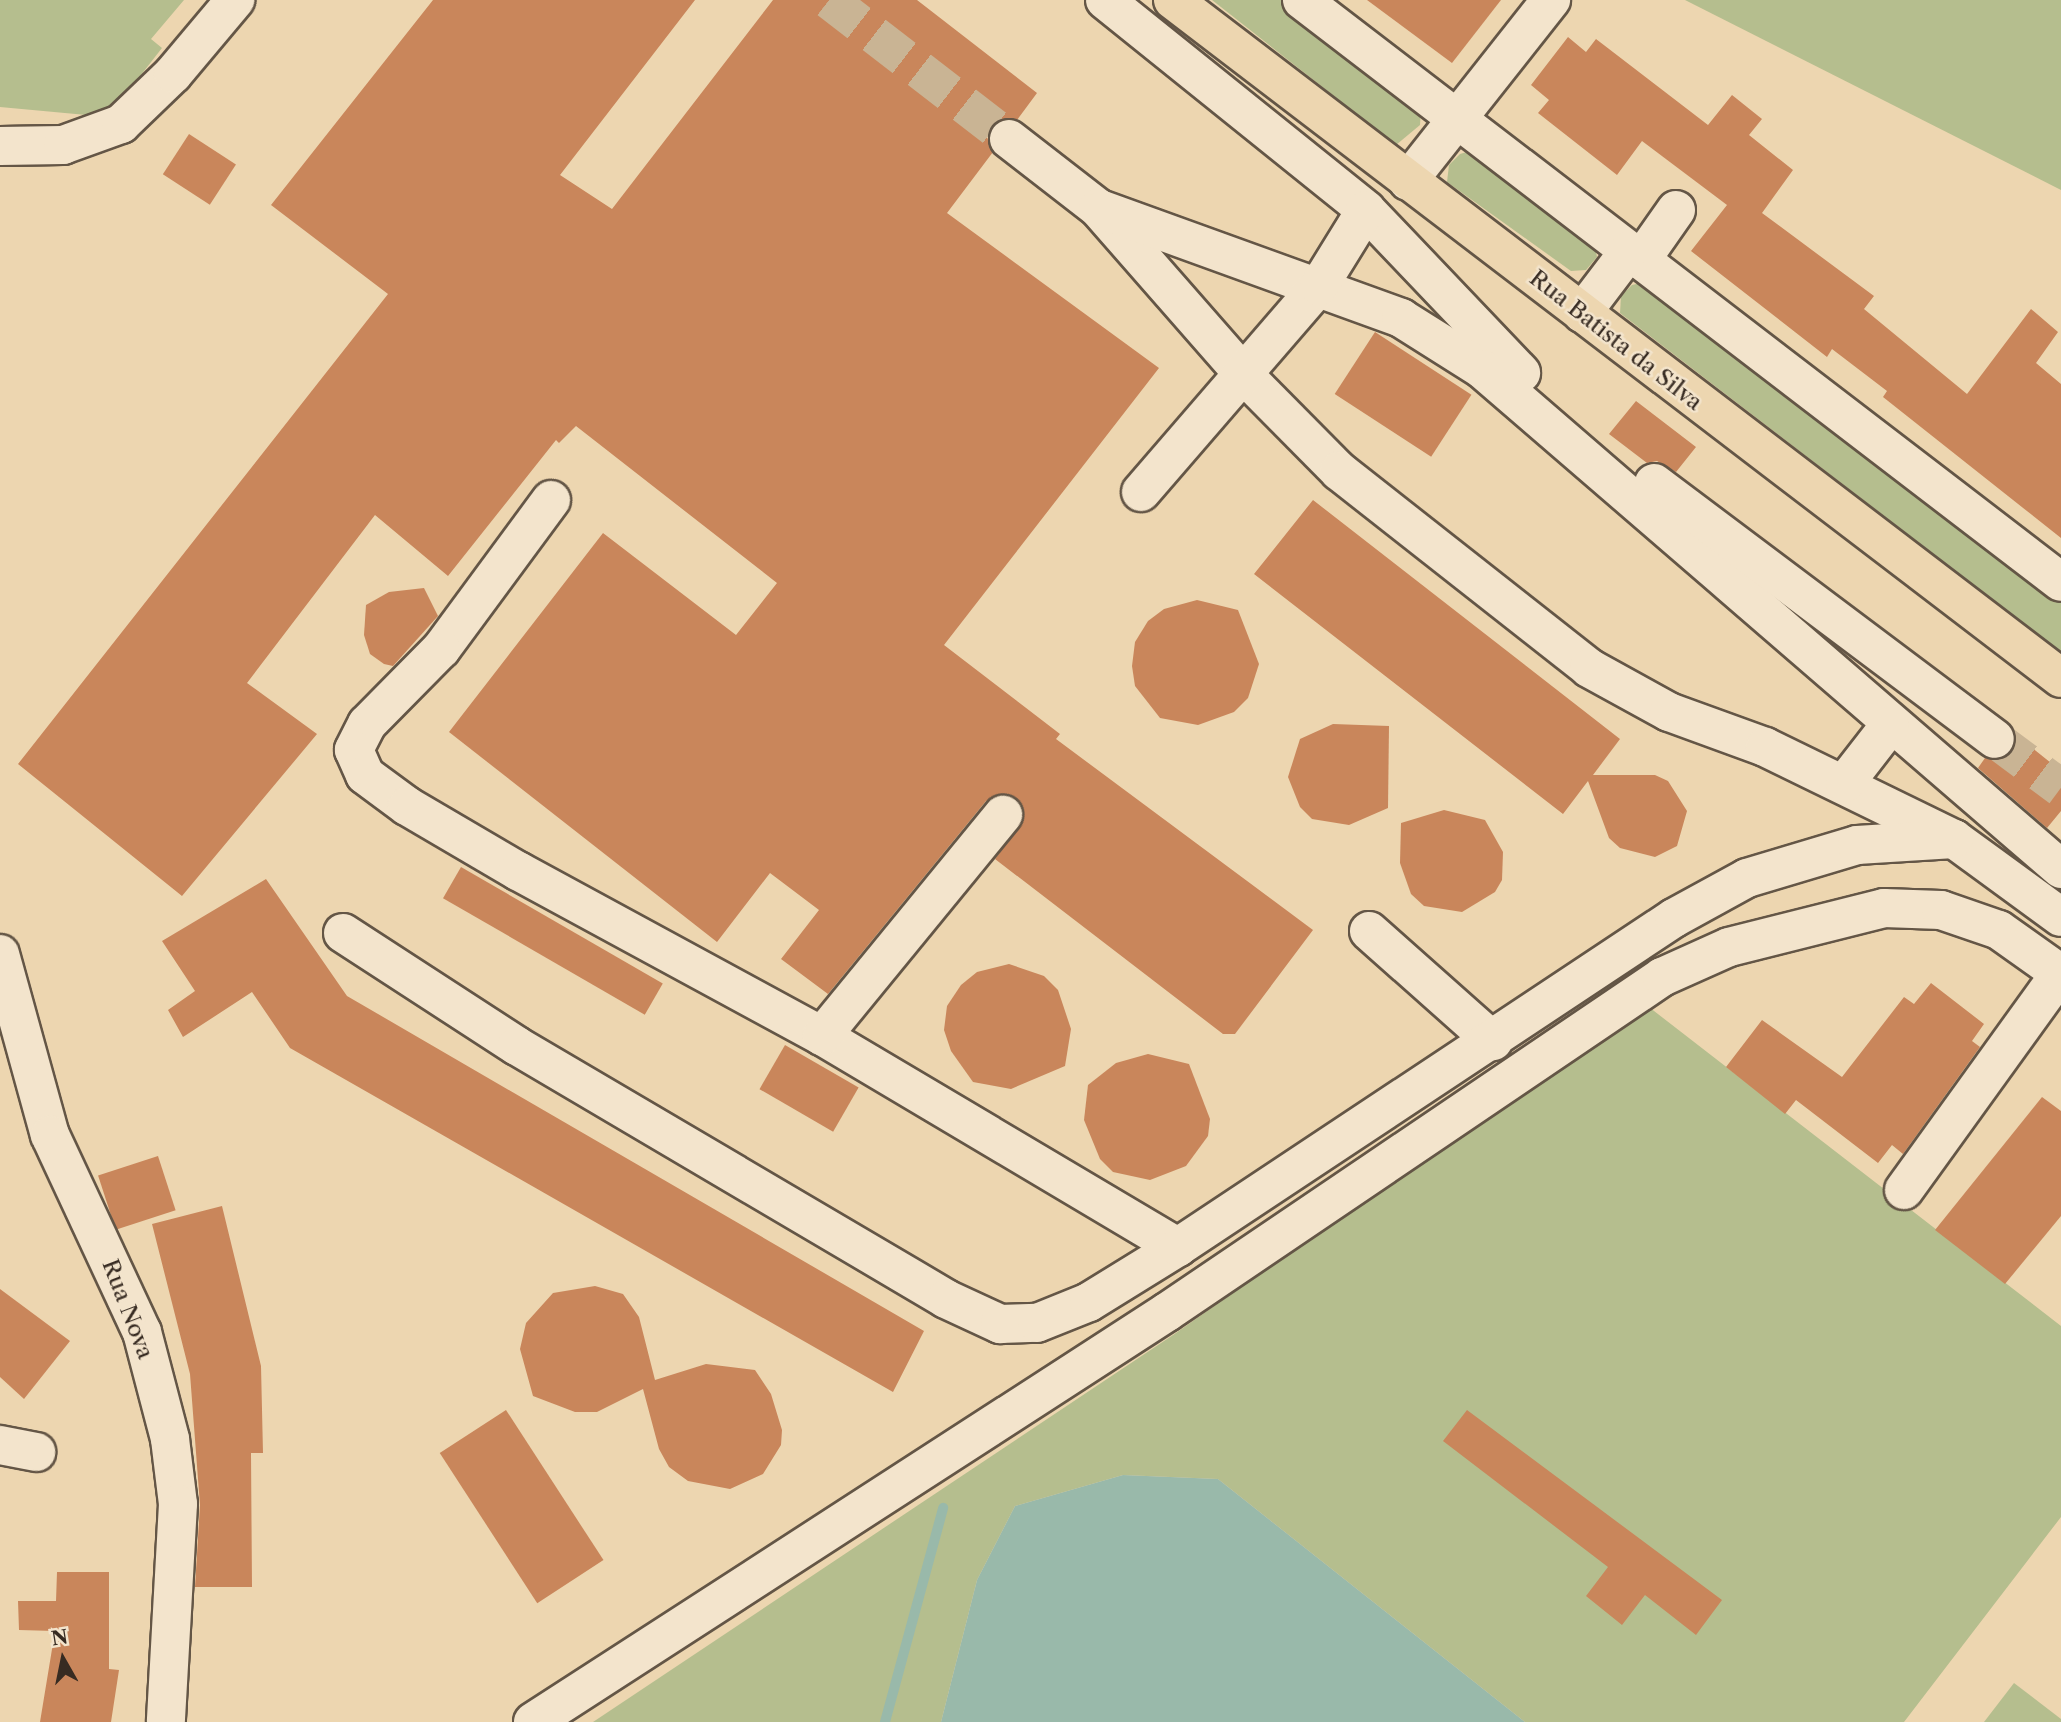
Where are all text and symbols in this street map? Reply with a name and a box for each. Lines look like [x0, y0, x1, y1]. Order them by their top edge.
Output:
street label: Rua Batista da Silva [1524, 264, 1708, 416]
street label: Rua Nova [96, 1255, 160, 1363]
north arrow [28, 1624, 98, 1694]
text: N [50, 1625, 70, 1650]

